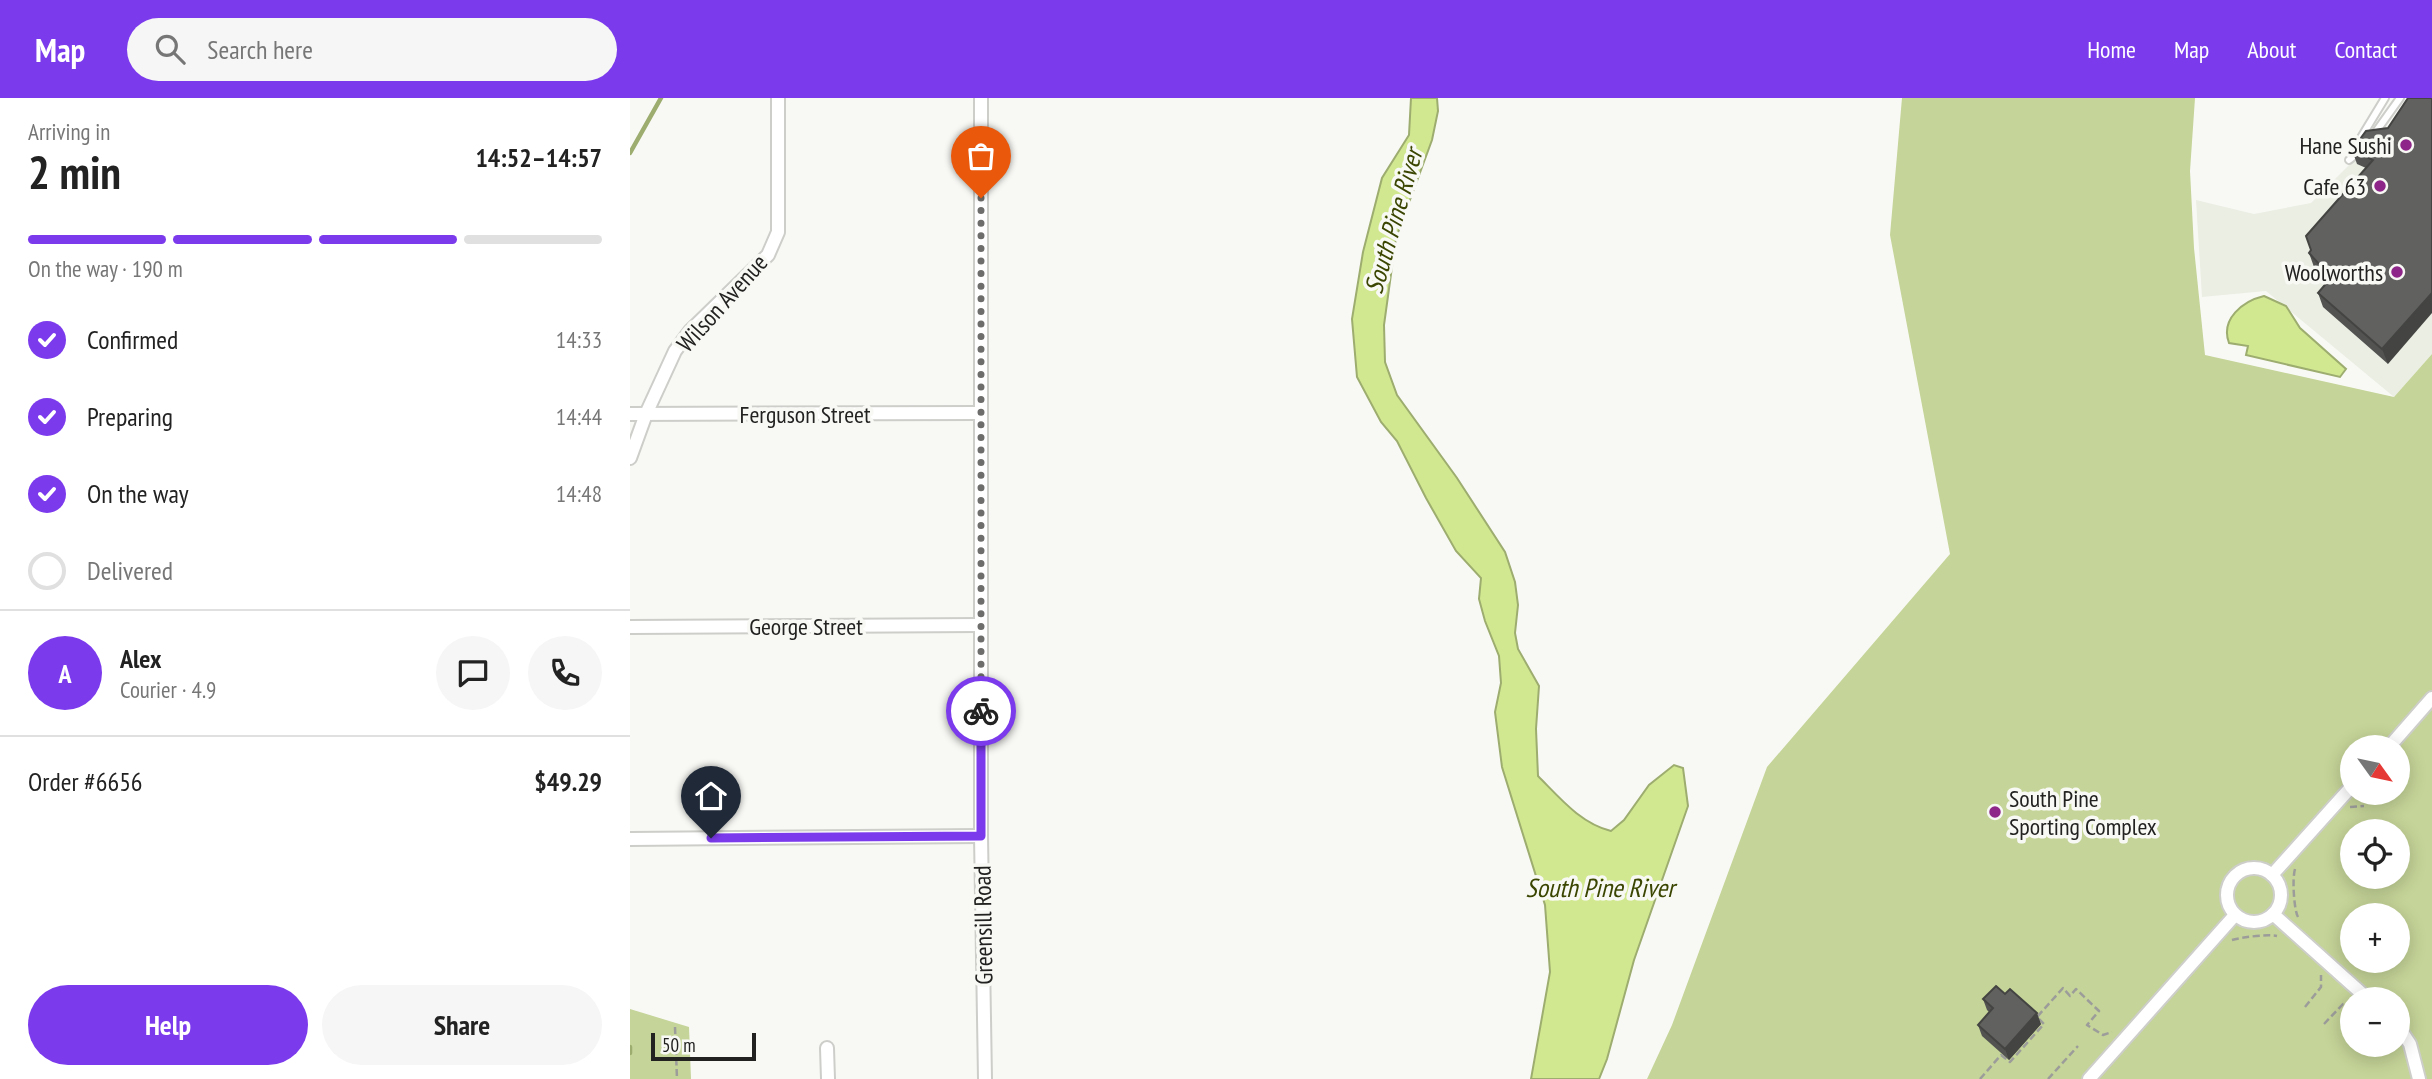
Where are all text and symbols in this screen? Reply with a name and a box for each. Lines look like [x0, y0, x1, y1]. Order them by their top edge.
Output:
search box [127, 18, 617, 81]
text: Map [35, 28, 85, 71]
icon: search [151, 30, 189, 68]
text: Search here [207, 33, 313, 66]
text: Home [2087, 34, 2136, 65]
text: Map [2174, 34, 2209, 65]
text: About [2247, 34, 2296, 65]
text: Contact [2334, 34, 2397, 65]
text: Arriving in [28, 117, 110, 146]
pin [951, 126, 1011, 198]
place label: Hane Sushi [2299, 130, 2392, 161]
icon: bag [962, 137, 1000, 175]
marker: Hane Sushi [2398, 137, 2414, 153]
text: 14:52–14:57 [475, 141, 602, 174]
water label: South Pine River [1357, 141, 1430, 297]
text: 2 min [28, 142, 121, 202]
place label: Cafe 63 [2303, 171, 2366, 202]
marker: Cafe 63 [2372, 178, 2388, 194]
street label: Wilson Avenue [670, 248, 774, 358]
text: On the way · 190 m [28, 254, 183, 283]
place label: Woolworths [2285, 257, 2383, 288]
marker: Woolworths [2389, 264, 2405, 280]
icon: check [28, 321, 66, 359]
text: Confirmed [87, 323, 178, 356]
text: 14:33 [556, 325, 602, 354]
icon: check [28, 398, 66, 436]
street label: Ferguson Street [740, 399, 871, 430]
text: Preparing [87, 400, 173, 433]
text: 14:44 [556, 402, 602, 431]
icon: check [28, 475, 66, 513]
text: On the way [87, 477, 189, 510]
text: 14:48 [556, 479, 602, 508]
text: Delivered [87, 554, 173, 587]
street label: George Street [749, 611, 863, 642]
button: chat [436, 636, 510, 710]
button: phone [528, 636, 602, 710]
text: Alex [120, 642, 161, 675]
text: A [58, 657, 72, 690]
text: Courier · 4.9 [120, 675, 216, 704]
courier [946, 676, 1016, 746]
icon: bike [962, 692, 1000, 730]
north arrow [2340, 735, 2410, 805]
map controls [2340, 735, 2410, 1057]
text: Order #6656 [28, 765, 143, 798]
text: $49.29 [534, 765, 602, 798]
pin [681, 766, 741, 838]
icon: home [692, 777, 730, 815]
place label: South Pine Sporting Complex [2009, 783, 2157, 842]
marker: South Pine Sporting Complex [1987, 804, 2003, 820]
button: locate [2340, 819, 2410, 889]
street label: Greensill Road [966, 865, 1000, 985]
water label: South Pine River [1526, 871, 1678, 904]
button: + [2340, 903, 2410, 973]
button: Help [28, 985, 308, 1065]
button: Share [322, 985, 602, 1065]
button: − [2340, 987, 2410, 1057]
scale bar [651, 1030, 756, 1062]
text: 50 m [662, 1033, 696, 1057]

